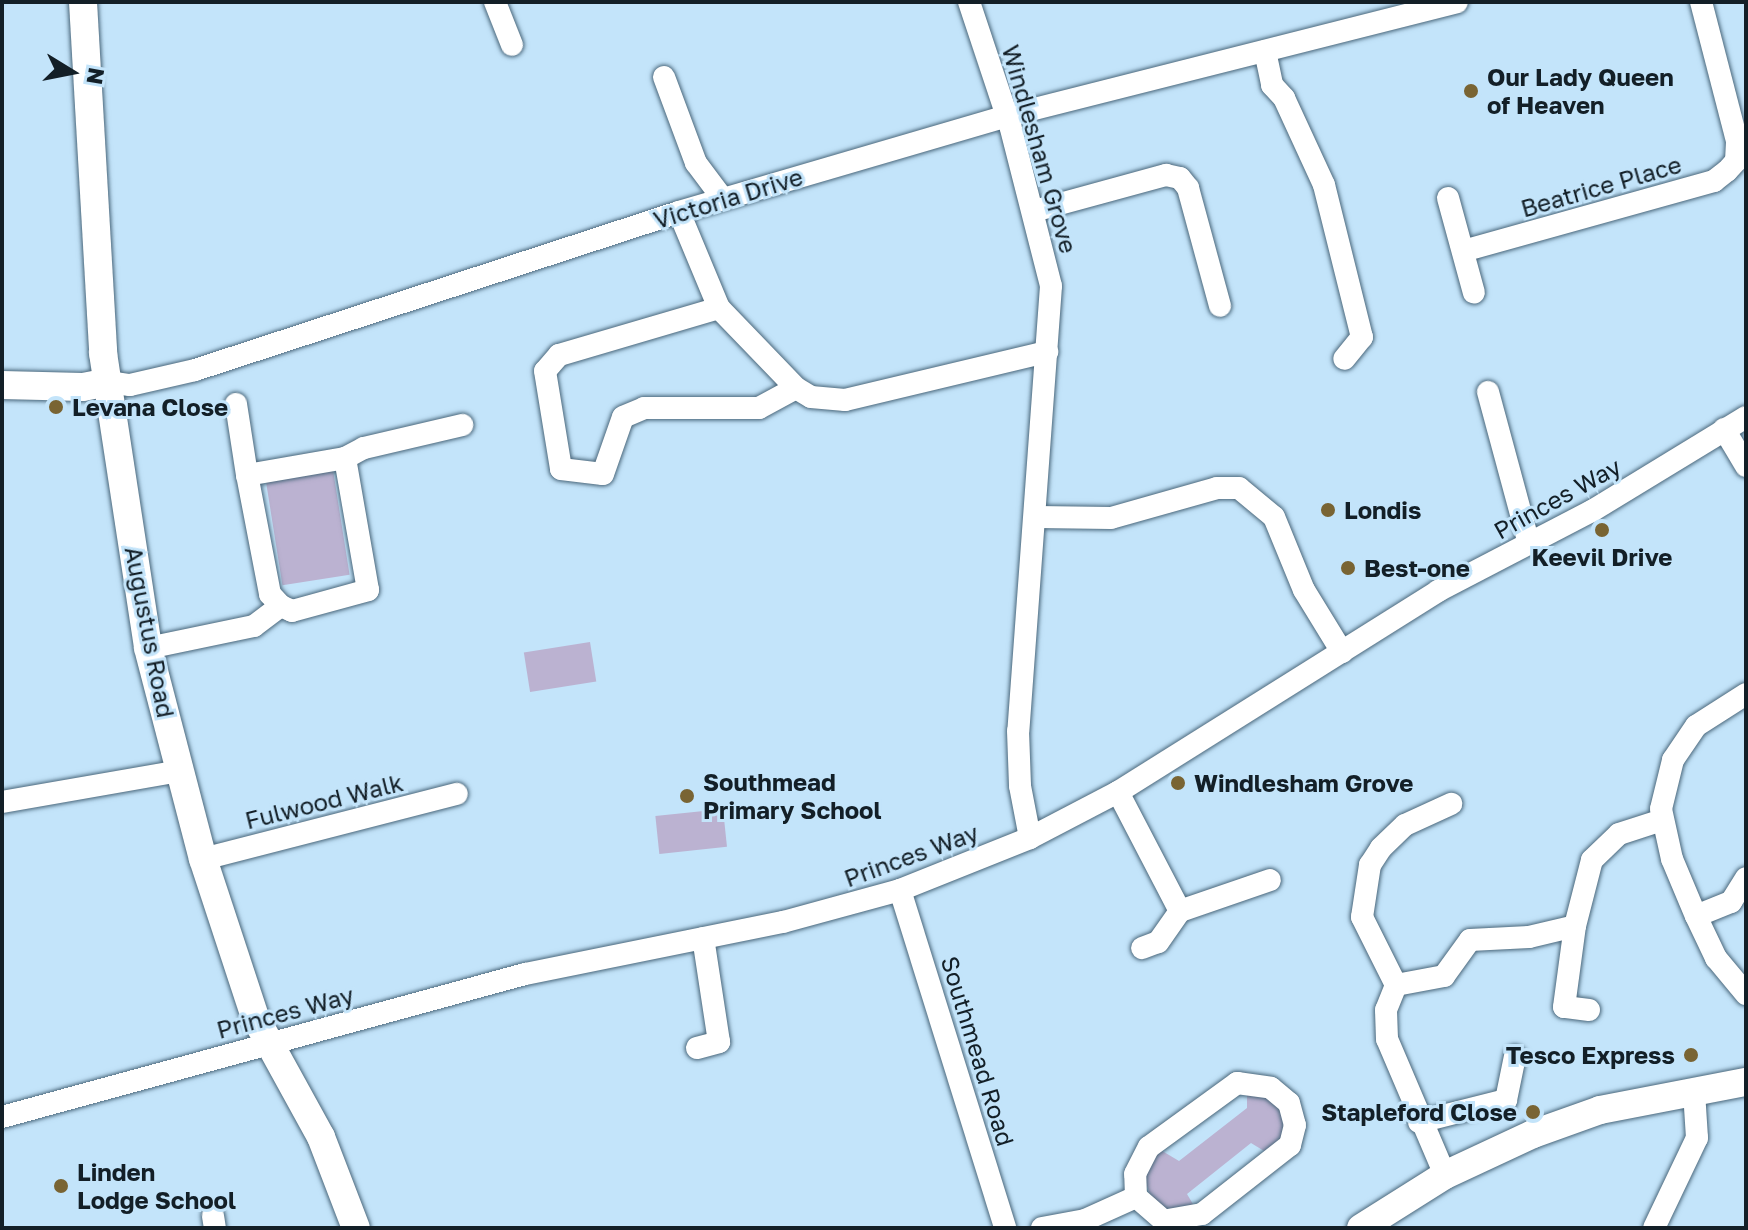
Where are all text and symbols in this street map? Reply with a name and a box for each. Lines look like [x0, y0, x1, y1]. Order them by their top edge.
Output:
north arrow [32, 32, 112, 112]
street label: Windlesham Grove [996, 41, 1084, 257]
place label: Our Lady Queen of Heaven [1487, 63, 1674, 119]
text: N [81, 66, 111, 87]
marker: Our Lady Queen of Heaven [1462, 82, 1480, 100]
street label: Beatrice Place [1517, 149, 1685, 223]
street label: Victoria Drive [650, 162, 806, 234]
place label: Levana Close [72, 393, 228, 421]
marker: Levana Close [47, 398, 65, 416]
street label: Princes Way [1489, 451, 1625, 545]
place label: Londis [1344, 496, 1421, 524]
marker: Londis [1319, 501, 1337, 519]
marker: Keevil Drive [1593, 521, 1611, 539]
place label: Keevil Drive [1532, 543, 1672, 571]
street label: Augustus Road [119, 544, 181, 720]
place label: Best-one [1364, 554, 1470, 582]
marker: Best-one [1339, 559, 1357, 577]
street label: Fulwood Walk [242, 767, 406, 835]
place label: Southmead Primary School [703, 768, 882, 824]
place label: Windlesham Grove [1194, 769, 1413, 797]
marker: Windlesham Grove [1169, 774, 1187, 792]
marker: Southmead Primary School [678, 787, 696, 805]
street label: Princes Way [840, 817, 982, 893]
street label: Southmead Road [935, 953, 1021, 1149]
street label: Princes Way [213, 980, 357, 1044]
place label: Tesco Express [1506, 1041, 1675, 1069]
marker: Tesco Express [1682, 1046, 1700, 1064]
place label: Stapleford Close [1321, 1098, 1517, 1126]
marker: Stapleford Close [1524, 1103, 1542, 1121]
place label: Linden Lodge School [77, 1158, 236, 1214]
marker: Linden Lodge School [52, 1177, 70, 1195]

